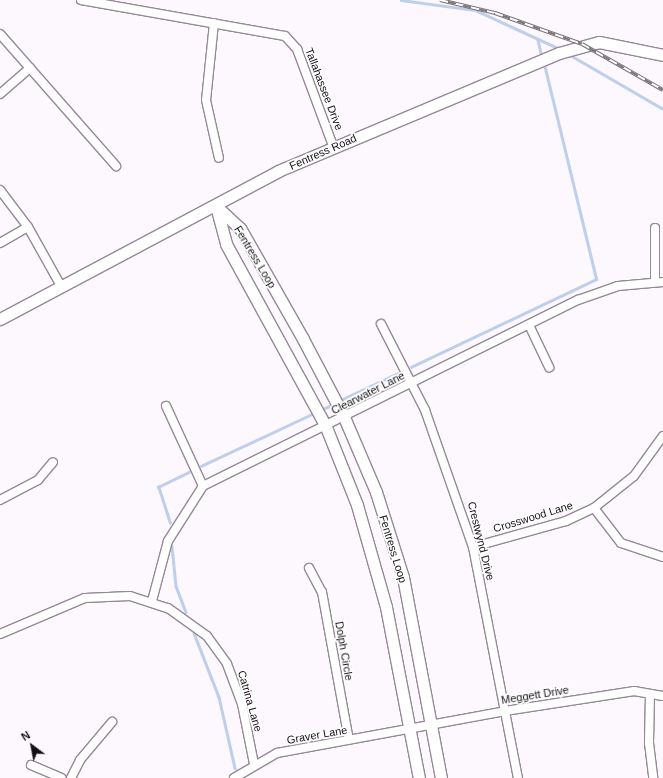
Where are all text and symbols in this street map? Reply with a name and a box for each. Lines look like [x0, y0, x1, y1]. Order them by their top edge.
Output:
street label: Tallahassee Drive [302, 46, 346, 132]
street label: Fentress Road [287, 131, 359, 173]
street label: Fentress Loop [231, 223, 279, 291]
street label: Clearwater Lane [329, 369, 407, 417]
street label: Crosswood Lane [492, 499, 574, 535]
street label: Crestwynd Drive [465, 500, 497, 582]
street label: Fentress Loop [376, 513, 410, 585]
street label: Dolph Circle [332, 620, 356, 682]
street label: Catrina Lane [235, 669, 265, 733]
street label: Meggett Drive [500, 683, 570, 707]
street label: Graver Lane [286, 723, 348, 747]
north arrow [12, 726, 52, 766]
text: N [19, 729, 32, 743]

